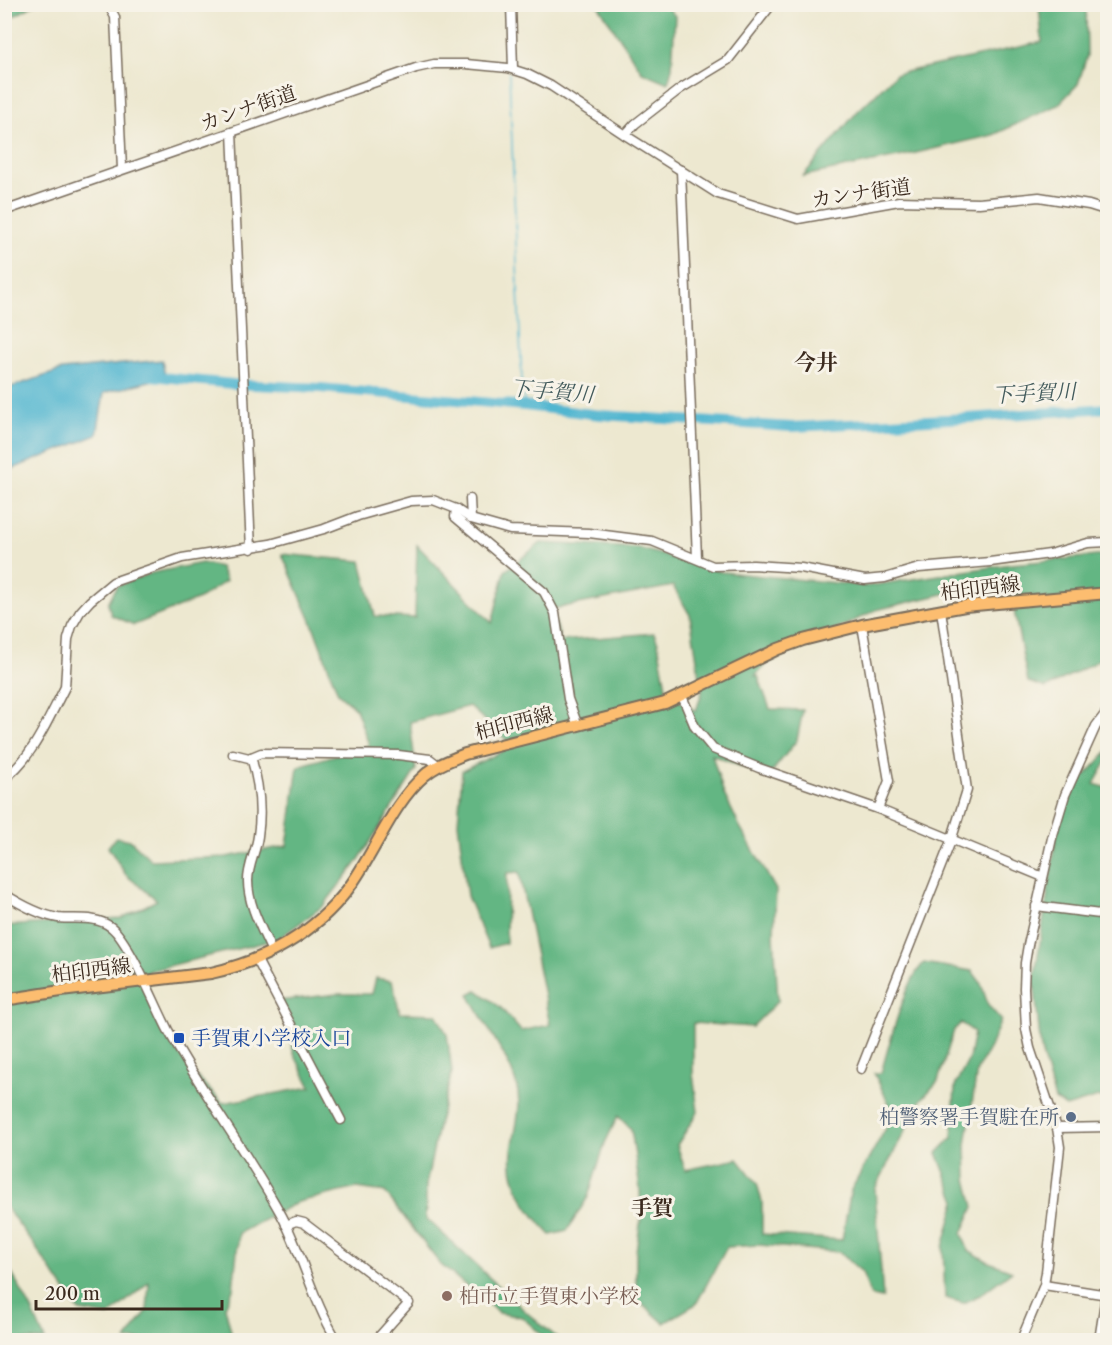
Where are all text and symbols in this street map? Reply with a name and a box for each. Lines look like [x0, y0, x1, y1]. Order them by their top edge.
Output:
street label: カンナ街道 [197, 80, 299, 136]
street label: カンナ街道 [810, 174, 912, 212]
district label: 今井 [794, 349, 838, 376]
water label: 下手賀川 [509, 375, 597, 407]
water label: 下手賀川 [991, 378, 1079, 408]
street label: 柏印西線 [939, 571, 1021, 605]
street label: 柏印西線 [472, 702, 556, 744]
street label: 柏印西線 [50, 953, 132, 987]
place label: 手賀東小学校入口 [191, 1026, 351, 1050]
marker: 手賀東小学校入口 [172, 1031, 186, 1045]
place label: 柏警察署手賀駐在所 [879, 1105, 1059, 1129]
marker: 柏警察署手賀駐在所 [1064, 1110, 1078, 1124]
district label: 手賀 [631, 1195, 673, 1220]
scale bar [36, 1273, 222, 1311]
text: 200 m [45, 1283, 100, 1305]
place label: 柏市立手賀東小学校 [459, 1284, 639, 1308]
marker: 柏市立手賀東小学校 [440, 1289, 454, 1303]

